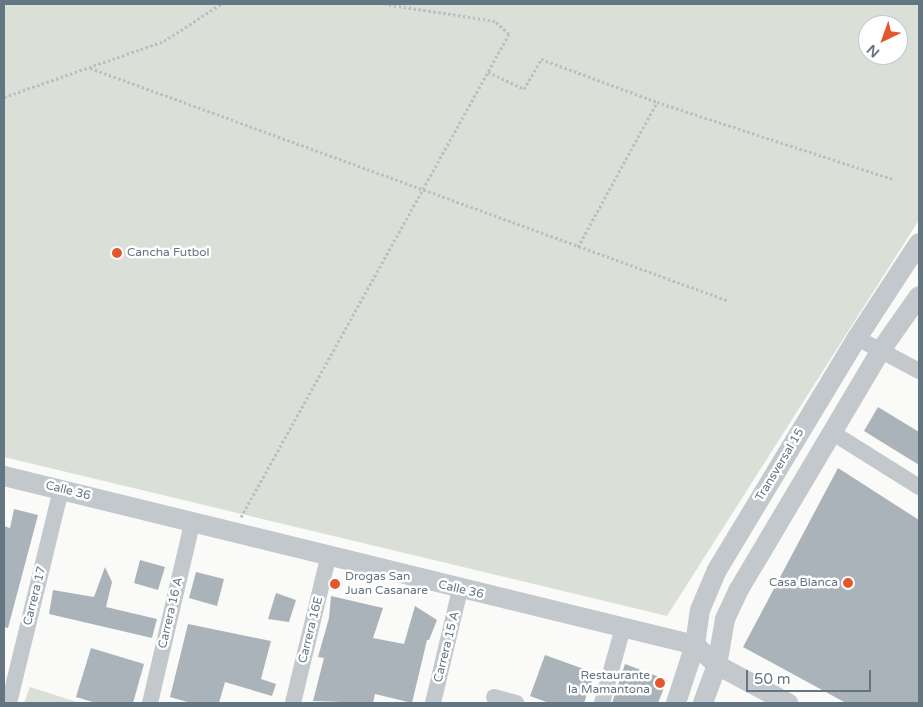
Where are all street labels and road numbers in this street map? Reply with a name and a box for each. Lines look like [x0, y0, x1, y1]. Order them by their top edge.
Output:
street label: Transversal 15 [753, 426, 807, 504]
street label: Calle 36 [44, 478, 92, 504]
street label: Carrera 17 [21, 565, 49, 627]
street label: Carrera 16 A [156, 576, 186, 650]
street label: Calle 36 [437, 578, 485, 602]
street label: Carrera 16E [296, 595, 326, 665]
street label: Carrera 15 A [431, 610, 463, 684]

